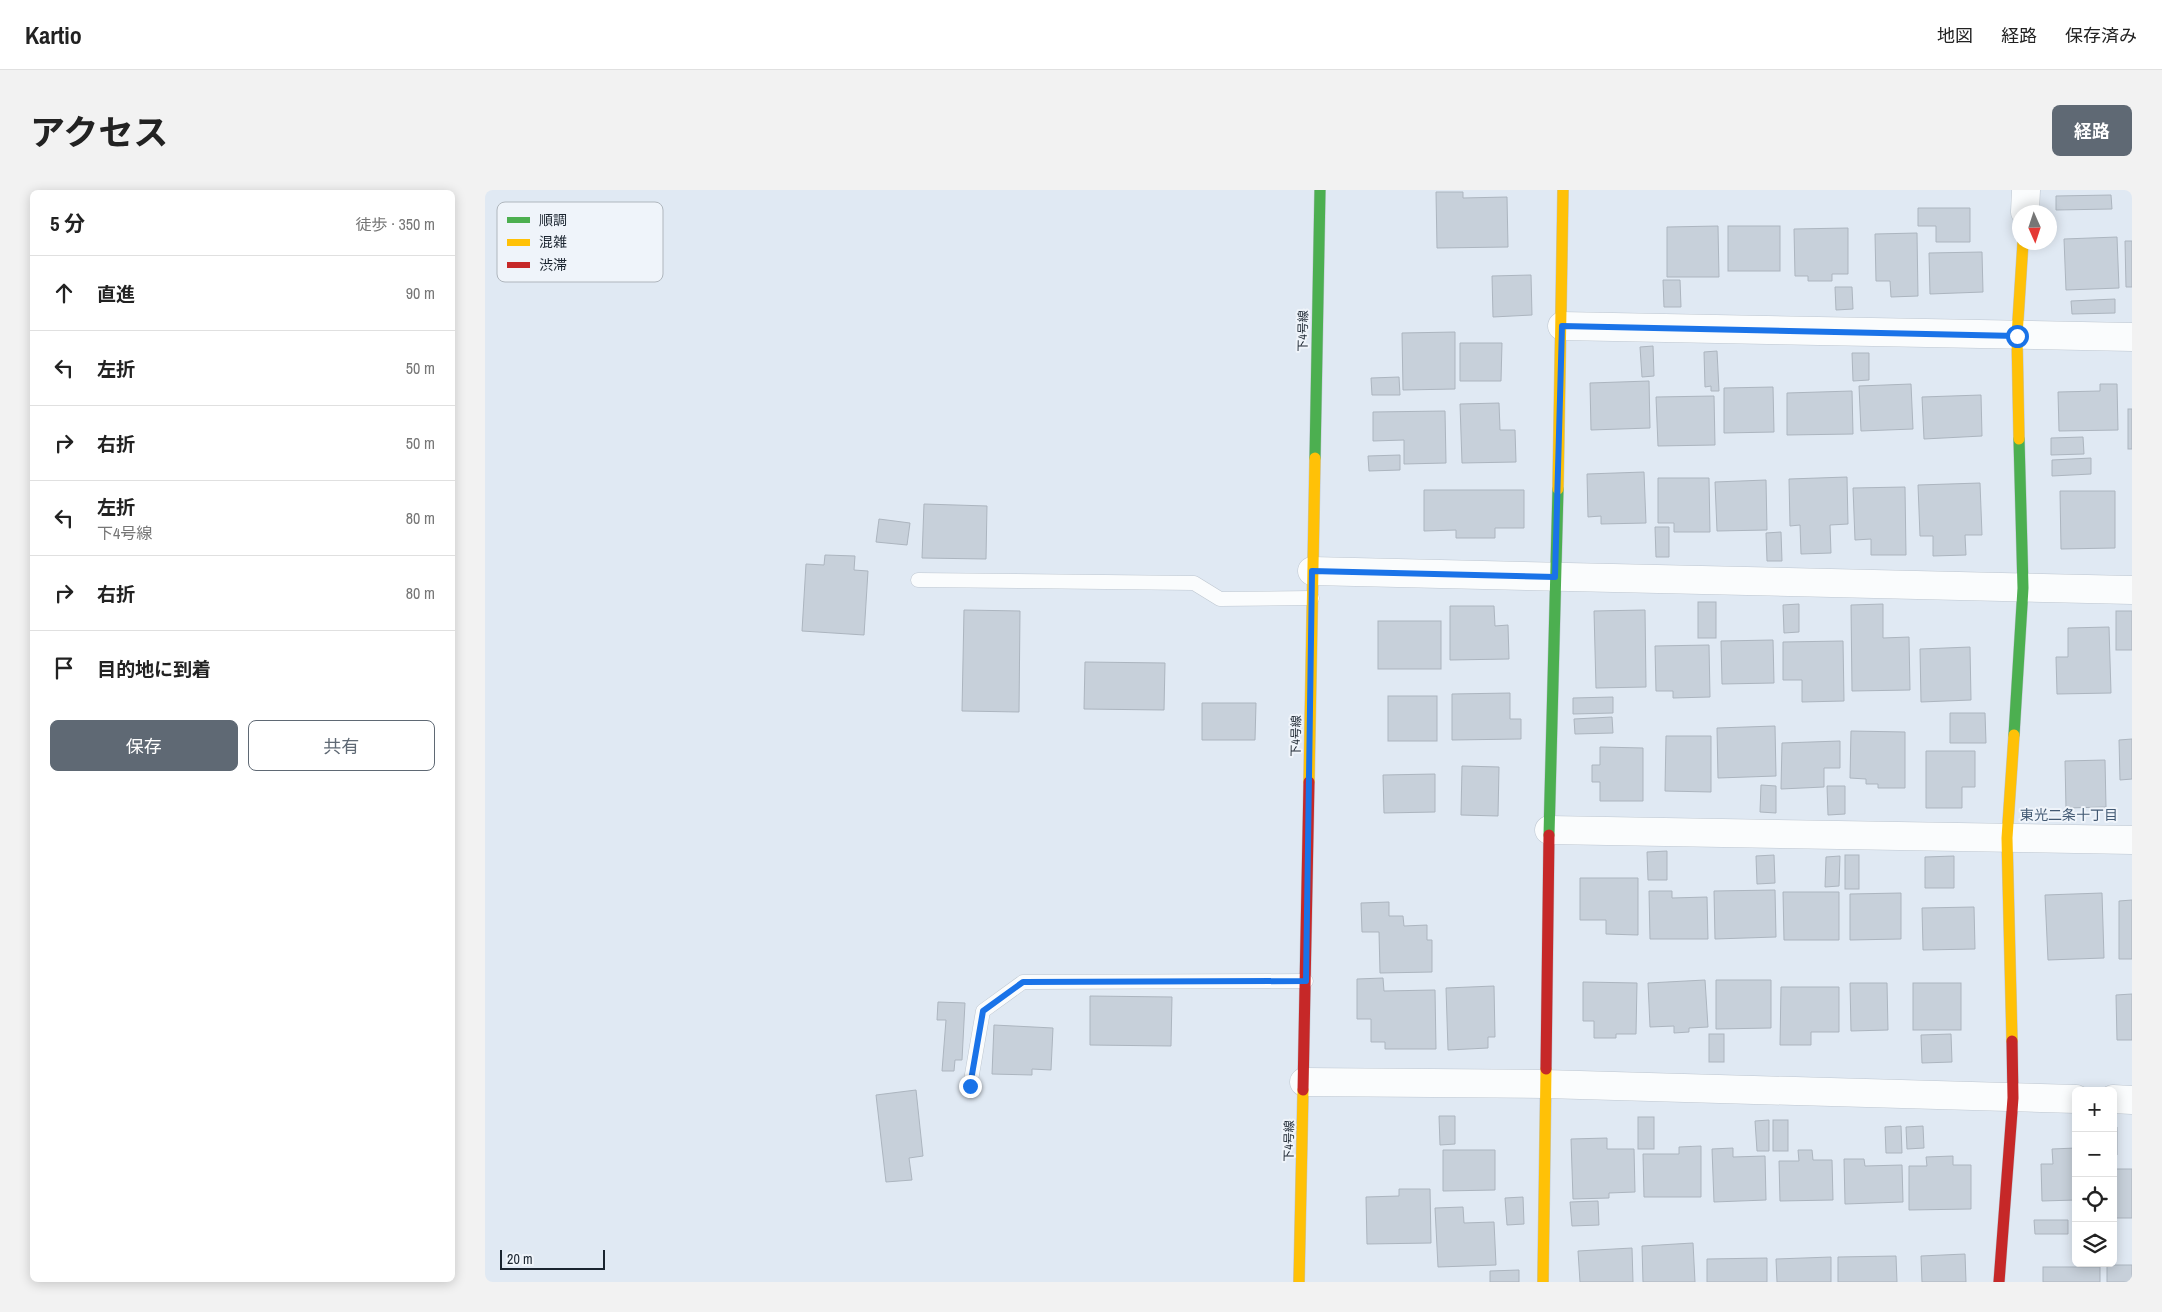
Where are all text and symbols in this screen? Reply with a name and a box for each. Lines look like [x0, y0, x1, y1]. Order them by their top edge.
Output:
text: Kartio [25, 19, 82, 51]
text: 地図 [1937, 23, 1973, 48]
text: 経路 [2001, 23, 2037, 48]
text: 保存済み [2065, 23, 2137, 48]
button: 経路 [2052, 105, 2132, 156]
text: アクセス [30, 109, 168, 156]
legend [497, 202, 663, 282]
north arrow [2012, 205, 2057, 250]
text: 5 分 [50, 209, 85, 238]
text: 順調 [539, 211, 567, 229]
text: 徒歩 · 350 m [356, 213, 435, 235]
text: 混雑 [539, 233, 567, 251]
text: 渋滞 [539, 256, 567, 274]
icon: ahead [50, 279, 78, 307]
text: 直進 [97, 281, 135, 307]
text: 90 m [406, 282, 435, 304]
street label: 下4号線 [1295, 310, 1311, 352]
route start [2006, 325, 2029, 348]
icon: left [50, 354, 78, 382]
text: 左折 [97, 356, 135, 382]
text: 50 m [406, 357, 435, 379]
icon: right [50, 429, 78, 457]
text: 右折 [97, 431, 135, 457]
text: 50 m [406, 432, 435, 454]
text: 左折 [97, 494, 135, 520]
icon: left [50, 504, 78, 532]
text: 80 m [406, 507, 435, 529]
text: 下4号線 [97, 522, 152, 544]
icon: right [50, 579, 78, 607]
text: 右折 [97, 581, 135, 607]
text: 80 m [406, 582, 435, 604]
icon: arrive [50, 654, 78, 682]
text: 目的地に到着 [97, 656, 211, 682]
street label: 下4号線 [1288, 715, 1304, 757]
button: 保存 [50, 720, 238, 771]
button: 共有 [248, 720, 435, 771]
district label: 東光二条十丁目 [2020, 806, 2118, 824]
route end [959, 1075, 982, 1098]
map controls [2072, 1087, 2117, 1267]
button: + [2072, 1087, 2117, 1132]
street label: 下4号線 [1281, 1120, 1297, 1162]
button: − [2072, 1132, 2117, 1177]
button: locate [2072, 1177, 2117, 1222]
button: layers [2072, 1222, 2117, 1267]
scale bar [500, 1247, 605, 1270]
text: 20 m [507, 1250, 533, 1268]

